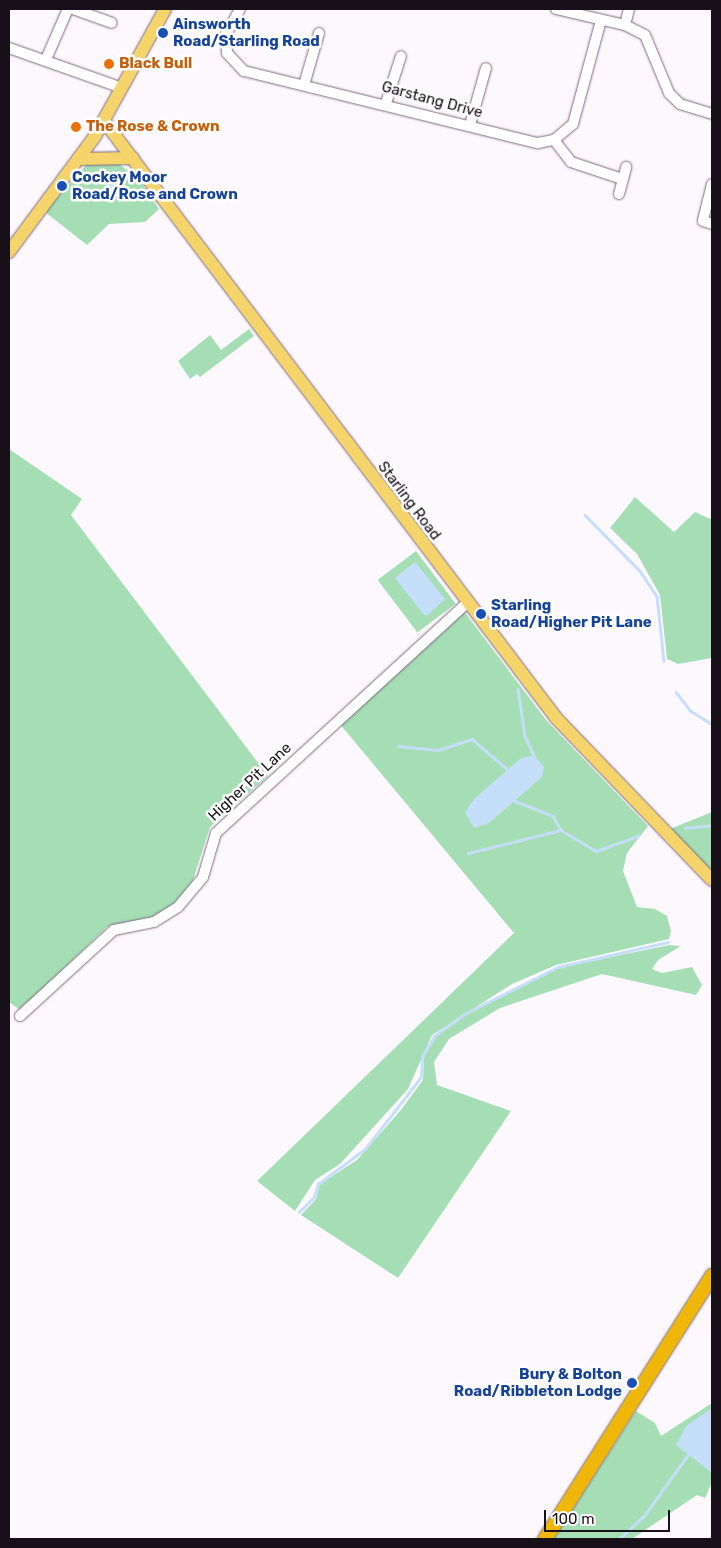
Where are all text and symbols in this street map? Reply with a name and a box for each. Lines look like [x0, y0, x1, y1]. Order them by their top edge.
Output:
place label: Ainsworth Road/Starling Road [173, 15, 320, 50]
marker: Ainsworth Road/Starling Road [157, 27, 169, 39]
place label: Black Bull [119, 55, 192, 73]
marker: Black Bull [103, 58, 115, 70]
street label: Garstang Drive [380, 78, 484, 122]
place label: The Rose & Crown [86, 118, 220, 136]
marker: The Rose & Crown [70, 121, 82, 133]
place label: Cockey Moor Road/Rose and Crown [72, 168, 238, 203]
marker: Cockey Moor Road/Rose and Crown [56, 180, 68, 192]
street label: Starling Road [374, 458, 444, 544]
place label: Starling Road/Higher Pit Lane [491, 596, 652, 631]
marker: Starling Road/Higher Pit Lane [475, 608, 487, 620]
street label: Higher Pit Lane [205, 739, 295, 825]
place label: Bury & Bolton Road/Ribbleton Lodge [454, 1365, 622, 1400]
marker: Bury & Bolton Road/Ribbleton Lodge [626, 1377, 638, 1389]
scale bar [546, 1500, 672, 1532]
text: 100 m [552, 1510, 594, 1528]

